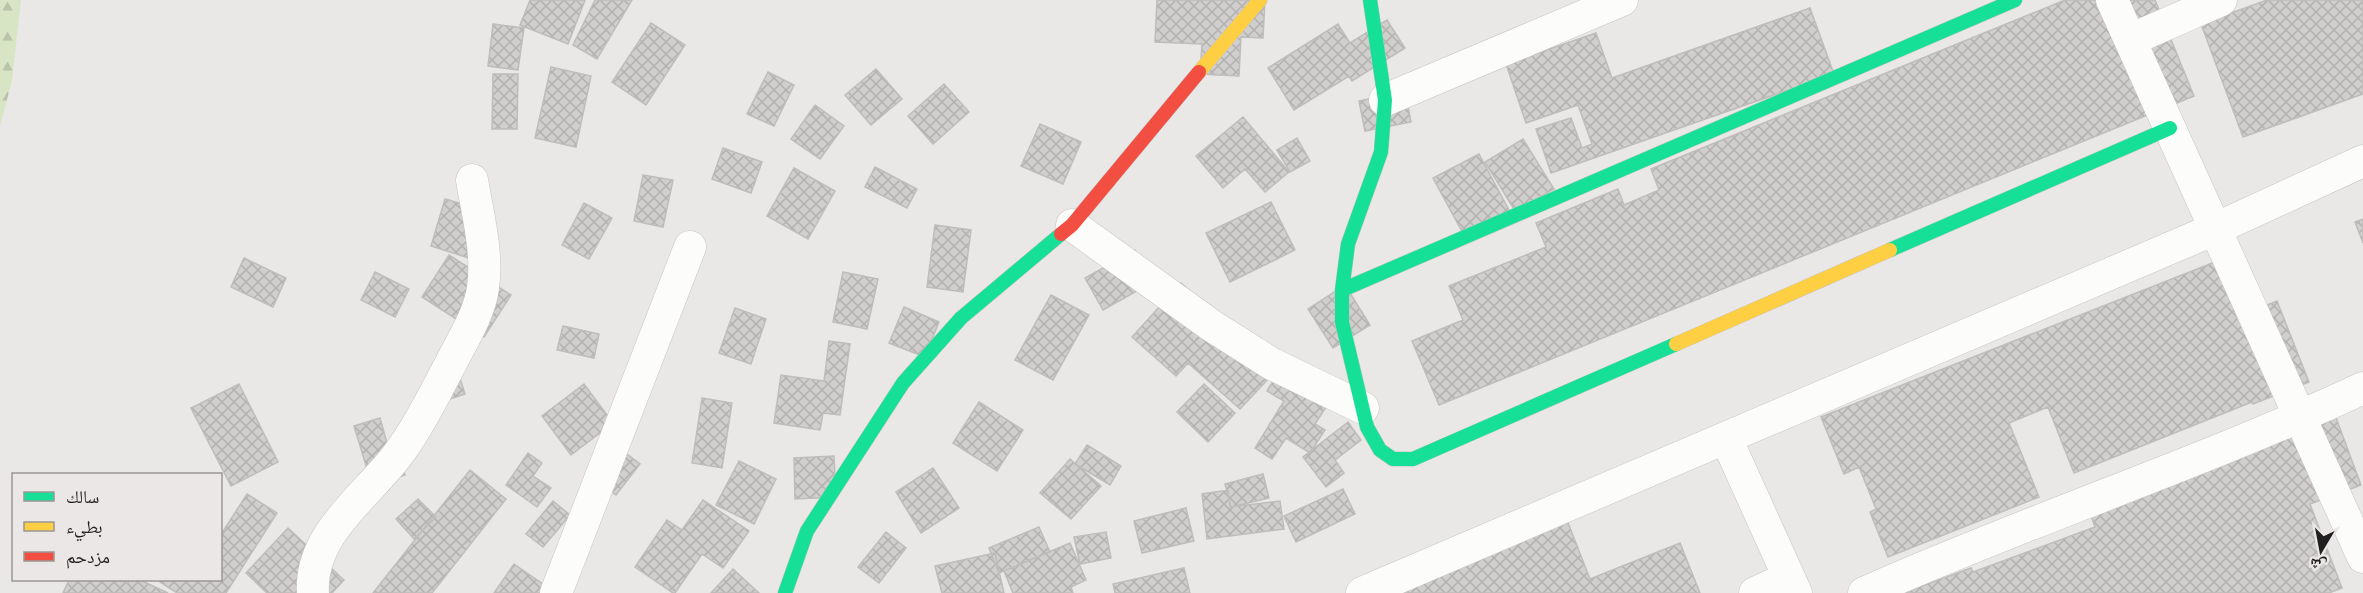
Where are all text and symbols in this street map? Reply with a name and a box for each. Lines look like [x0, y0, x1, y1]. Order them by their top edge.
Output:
legend [12, 473, 222, 581]
text: سالك [66, 487, 99, 507]
text: بطيء [66, 517, 103, 542]
north arrow [2291, 521, 2351, 581]
text: مزدحم [66, 547, 110, 569]
text: ش [2309, 554, 2328, 575]

